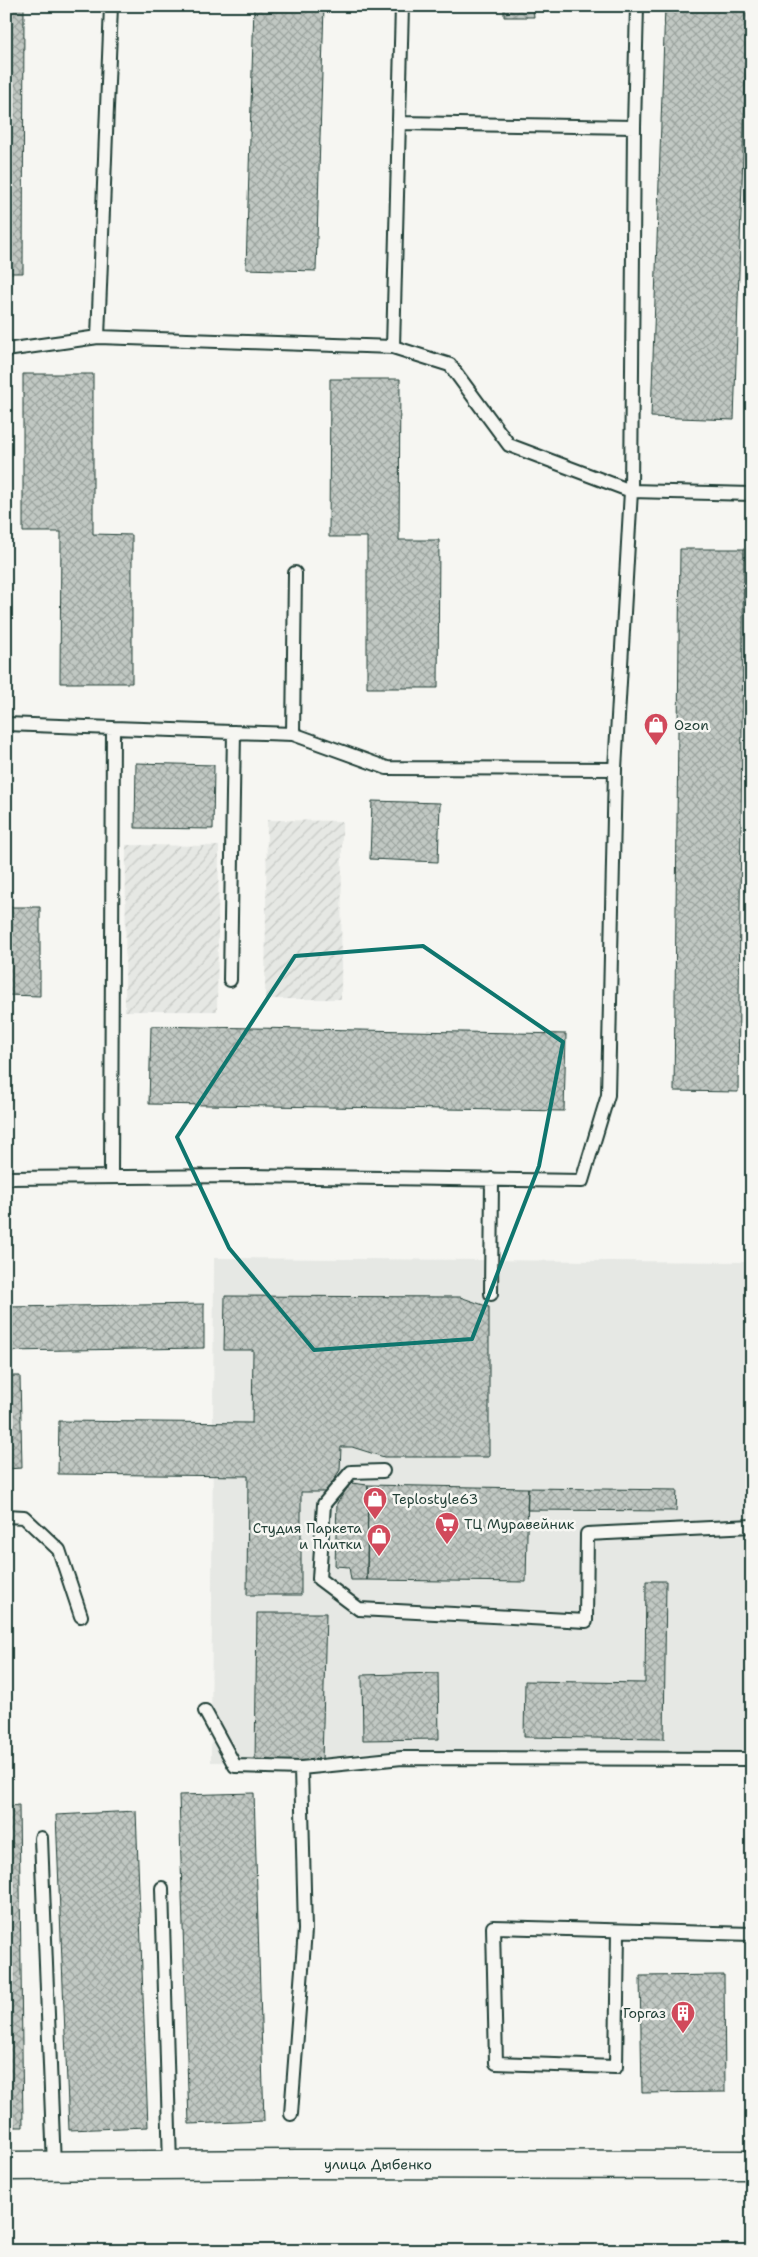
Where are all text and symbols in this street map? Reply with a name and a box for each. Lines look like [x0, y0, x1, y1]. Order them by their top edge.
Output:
shop icon: Ozon [643, 712, 669, 746]
place label: Ozon [674, 716, 709, 734]
shop icon: Teplostyle63 [362, 1486, 388, 1520]
place label: Teplostyle63 [392, 1490, 478, 1508]
supermarket icon: ТЦ Муравейник [434, 1511, 460, 1545]
place label: ТЦ Муравейник [464, 1515, 575, 1533]
place label: Студия Паркета и Плитки [253, 1519, 362, 1553]
shop icon: Студия Паркета и Плитки [366, 1523, 392, 1557]
building icon: Горгаз [670, 2000, 696, 2034]
place label: Горгаз [623, 2004, 666, 2022]
street label: улица Дыбенко [324, 2155, 432, 2173]

